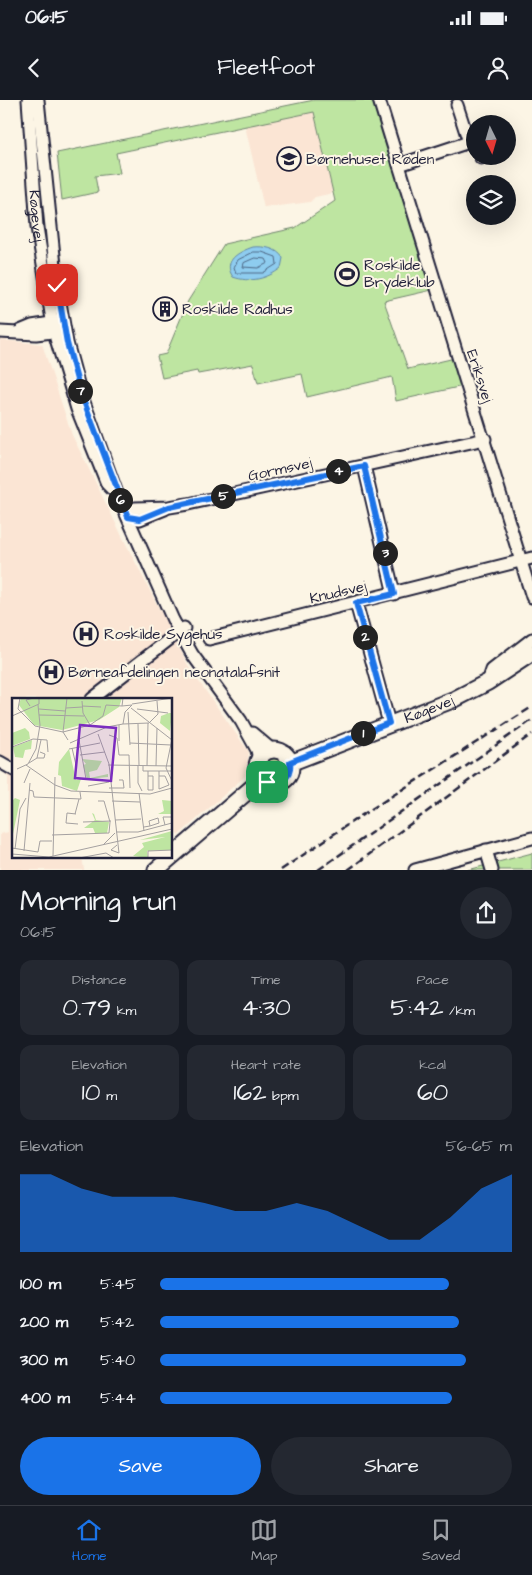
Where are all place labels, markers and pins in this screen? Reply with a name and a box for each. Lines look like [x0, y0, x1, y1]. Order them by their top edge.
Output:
school or university icon: Børnehuset Røden [276, 146, 302, 172]
place label: Børnehuset Røden [306, 149, 435, 170]
place label: Roskilde Brydeklub [364, 255, 435, 294]
sports icon: Roskilde Brydeklub [334, 261, 360, 287]
pin [36, 264, 78, 306]
building icon: Roskilde Rådhus [152, 296, 178, 322]
place label: Roskilde Rådhus [182, 299, 293, 320]
pin: 7 [68, 378, 92, 404]
pin: 4 [326, 458, 350, 484]
pin: 5 [210, 484, 236, 508]
pin: 6 [108, 488, 132, 512]
pin: 3 [372, 540, 398, 566]
hospital icon: Roskilde Sygehus [73, 621, 99, 647]
place label: Roskilde Sygehus [104, 624, 223, 646]
pin: 2 [352, 624, 378, 650]
hospital icon: Børneafdelingen neonatalafsnit [38, 659, 64, 685]
place label: Børneafdelingen neonatalafsnit [68, 662, 280, 684]
pin: 1 [350, 720, 376, 746]
pin [246, 761, 288, 803]

